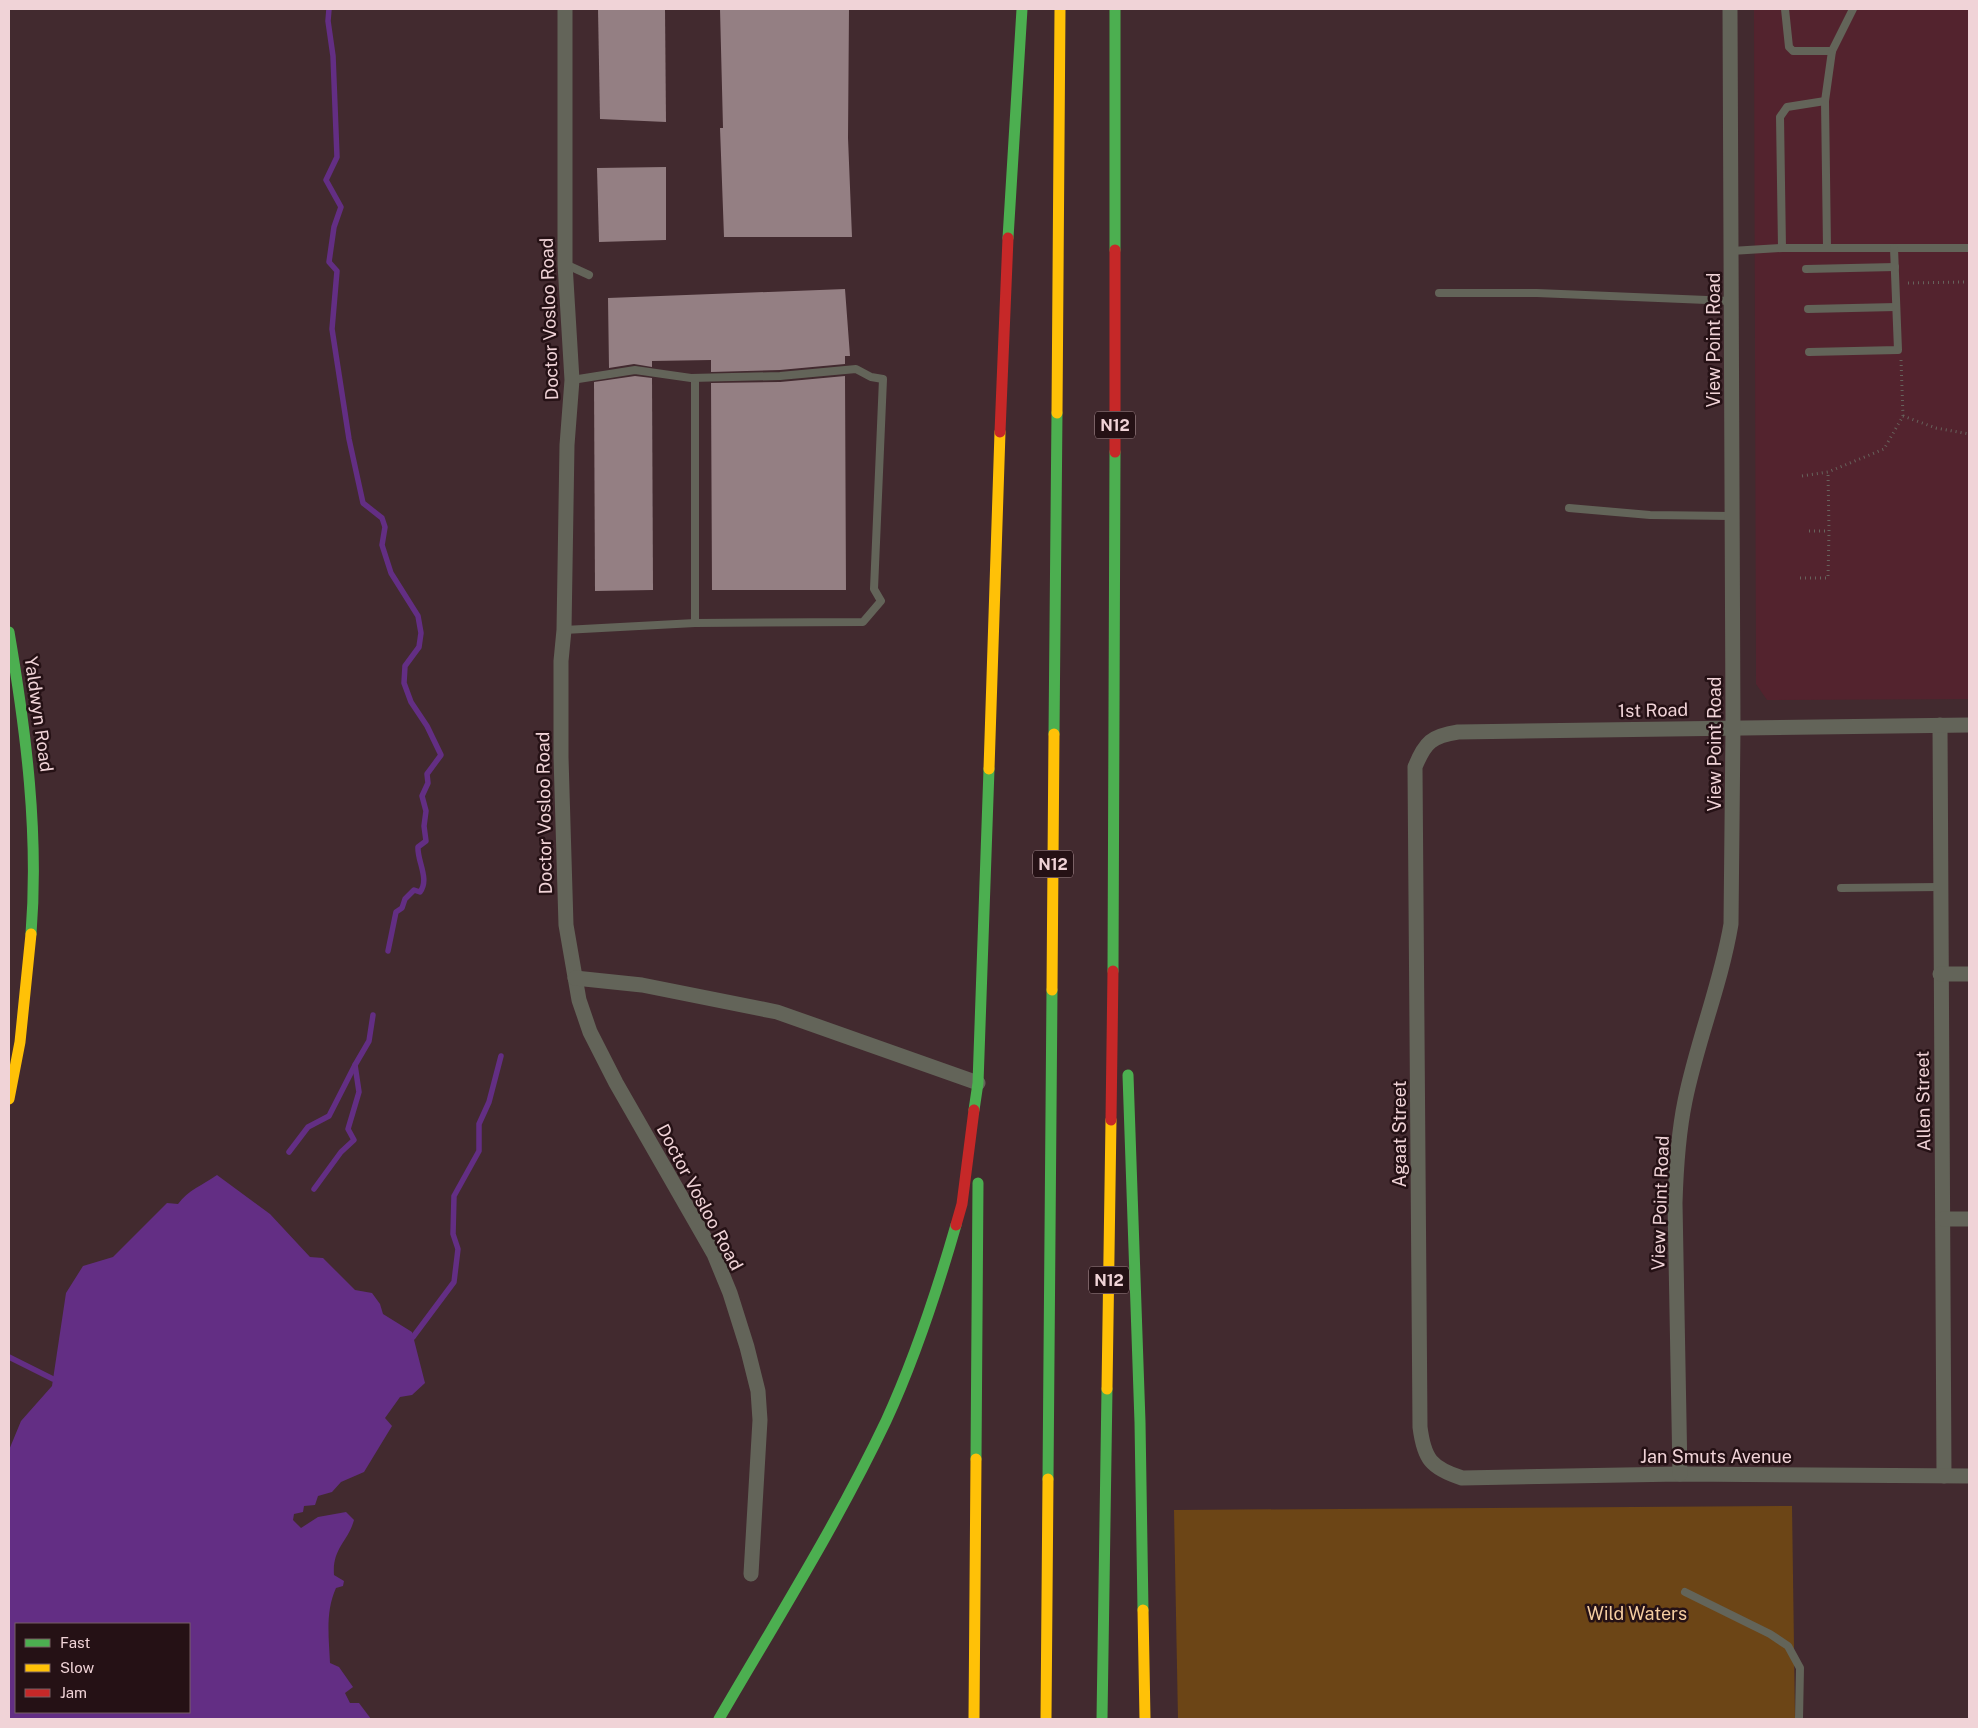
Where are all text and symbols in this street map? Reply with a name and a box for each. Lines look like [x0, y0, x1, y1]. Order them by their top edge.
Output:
street label: Doctor Vosloo Road [536, 237, 562, 401]
street label: View Point Road [1703, 272, 1724, 408]
road number: N12 [1095, 412, 1135, 438]
street label: Yaldwyn Road [20, 655, 58, 773]
street label: View Point Road [1704, 676, 1725, 812]
street label: 1st Road [1618, 699, 1688, 721]
street label: Doctor Vosloo Road [532, 731, 556, 895]
road number: N12 [1033, 851, 1073, 878]
street label: Allen Street [1912, 1051, 1934, 1151]
street label: Agaat Street [1389, 1081, 1410, 1187]
street label: Doctor Vosloo Road [653, 1120, 747, 1274]
street label: View Point Road [1647, 1135, 1673, 1271]
road number: N12 [1089, 1266, 1129, 1294]
street label: Jan Smuts Avenue [1640, 1446, 1792, 1467]
park label: Wild Waters [1587, 1603, 1687, 1624]
legend [15, 1623, 190, 1713]
text: Fast [60, 1634, 90, 1651]
text: Slow [60, 1659, 95, 1676]
text: Jam [60, 1684, 87, 1701]

